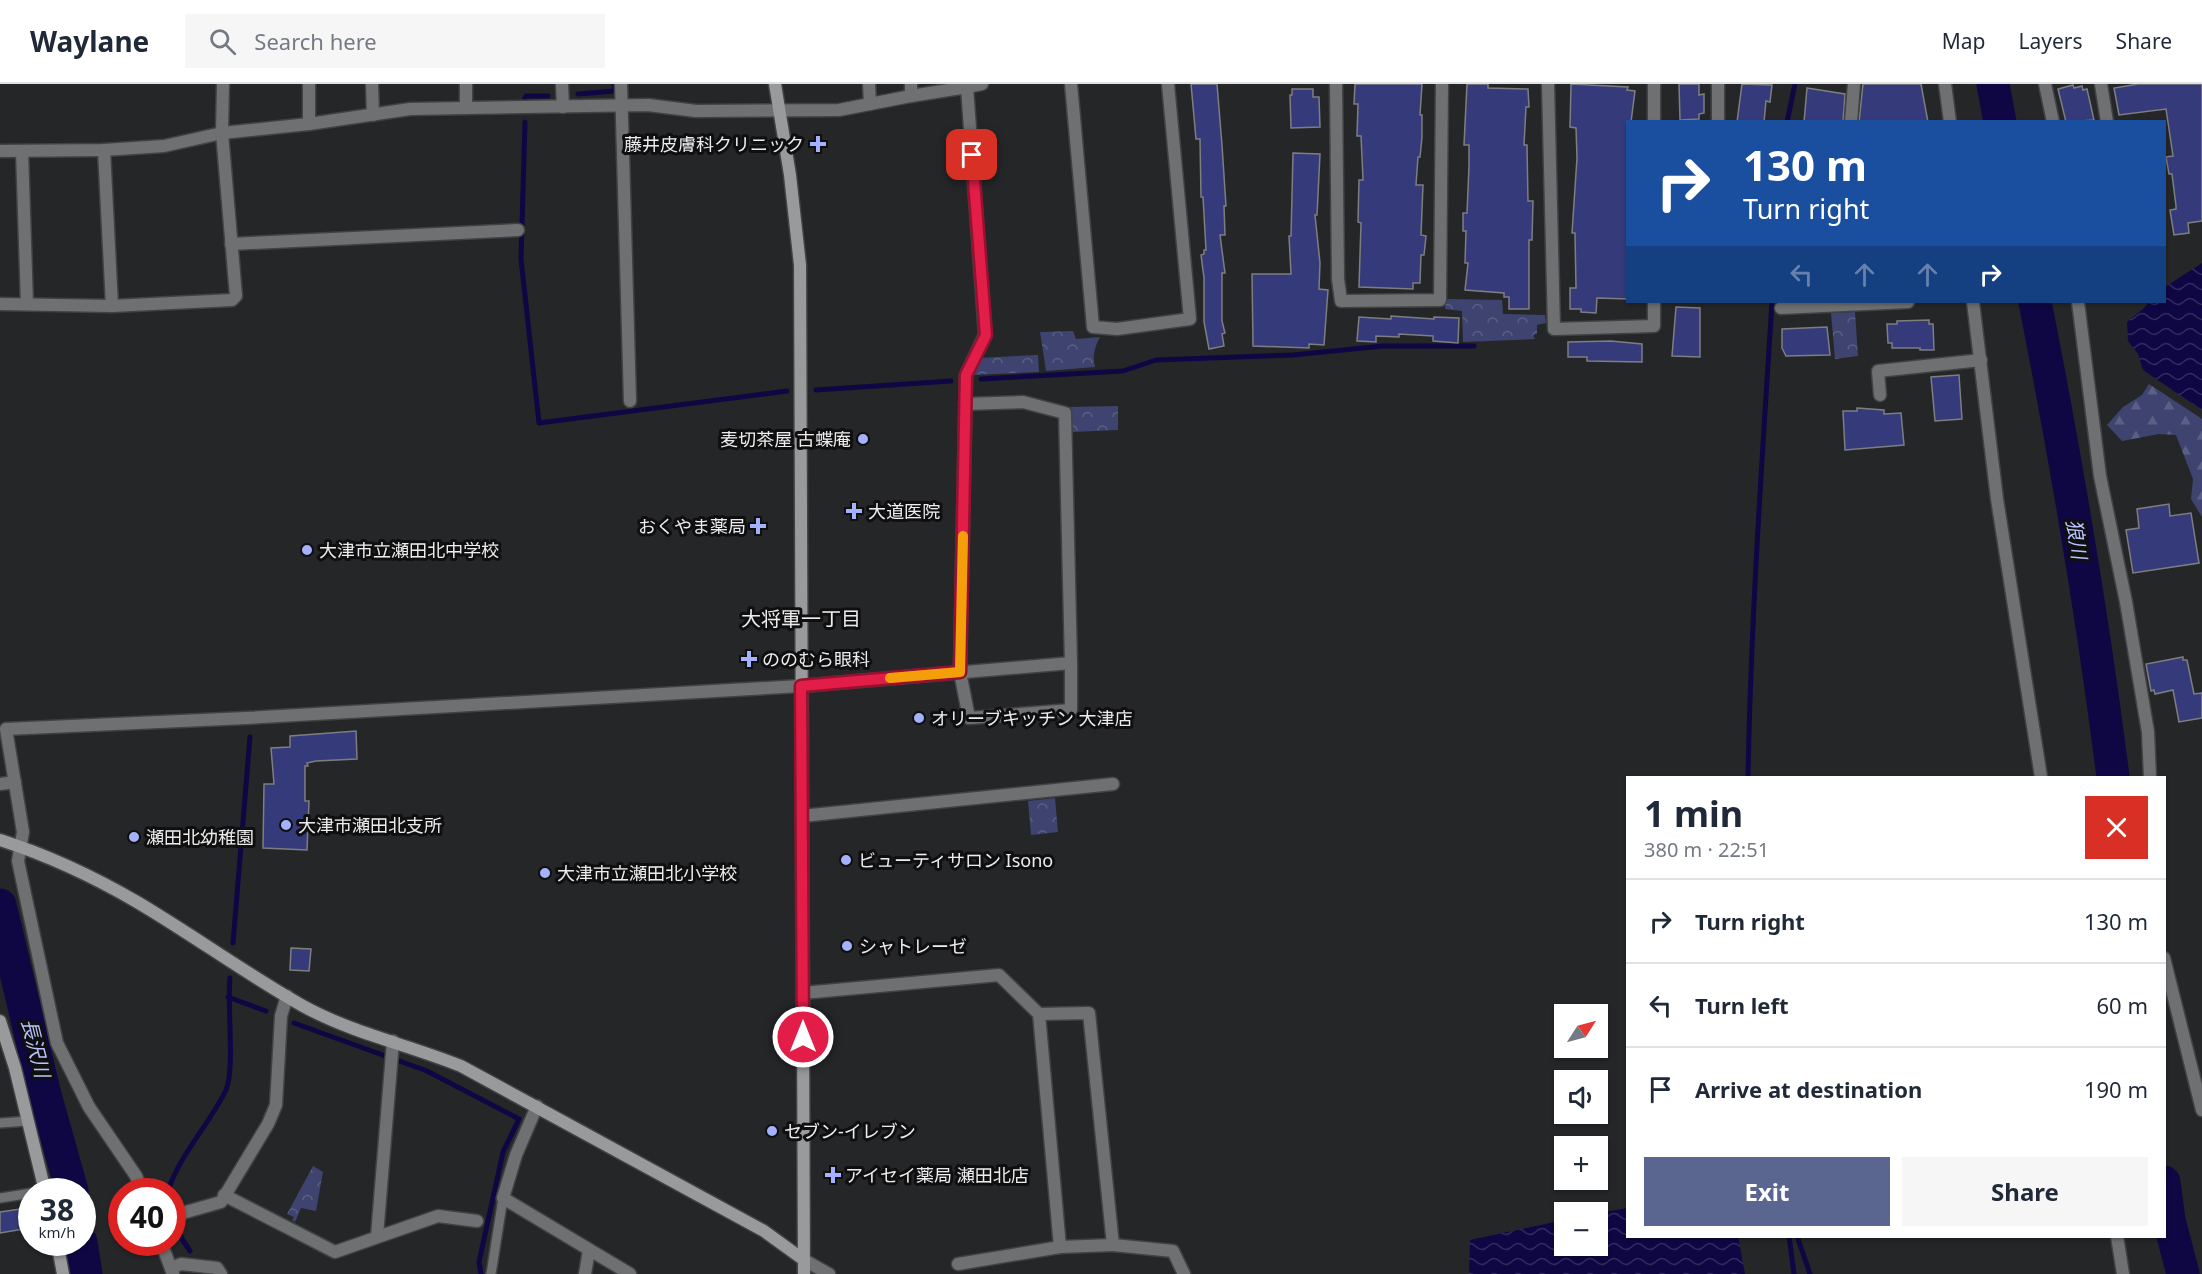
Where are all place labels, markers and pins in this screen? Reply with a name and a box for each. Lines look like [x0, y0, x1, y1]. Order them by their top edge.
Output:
pin [946, 129, 997, 180]
place label: 藤井皮膚科クリニック [624, 132, 804, 156]
marker: 藤井皮膚科クリニック [809, 135, 827, 153]
place label: 麦切茶屋 古蝶庵 [720, 427, 851, 451]
marker: 麦切茶屋 古蝶庵 [856, 432, 870, 446]
place label: 大道医院 [868, 499, 940, 523]
marker: 大道医院 [845, 502, 863, 520]
place label: おくやま薬局 [638, 514, 746, 538]
marker: おくやま薬局 [751, 519, 765, 533]
place label: 大津市立瀬田北中学校 [319, 538, 499, 562]
marker: 大津市立瀬田北中学校 [300, 543, 314, 557]
place label: ののむら眼科 [762, 647, 870, 671]
marker: ののむら眼科 [740, 650, 758, 668]
place label: オリーブキッチン 大津店 [931, 706, 1133, 730]
marker: オリーブキッチン 大津店 [912, 711, 926, 725]
place label: 大津市瀬田北支所 [298, 813, 442, 837]
marker: 大津市瀬田北支所 [279, 818, 293, 832]
place label: 瀬田北幼稚園 [146, 825, 254, 849]
marker: 瀬田北幼稚園 [127, 830, 141, 844]
place label: ビューティサロン Isono [858, 848, 1053, 872]
marker: ビューティサロン Isono [839, 853, 853, 867]
place label: 大津市立瀬田北小学校 [557, 861, 737, 885]
marker: 大津市立瀬田北小学校 [538, 866, 552, 880]
place label: シャトレーゼ [859, 934, 967, 958]
marker: シャトレーゼ [840, 939, 854, 953]
place label: セブン-イレブン [784, 1119, 916, 1143]
marker: セブン-イレブン [765, 1124, 779, 1138]
place label: アイセイ薬局 瀬田北店 [845, 1163, 1029, 1187]
marker: アイセイ薬局 瀬田北店 [826, 1168, 840, 1182]

